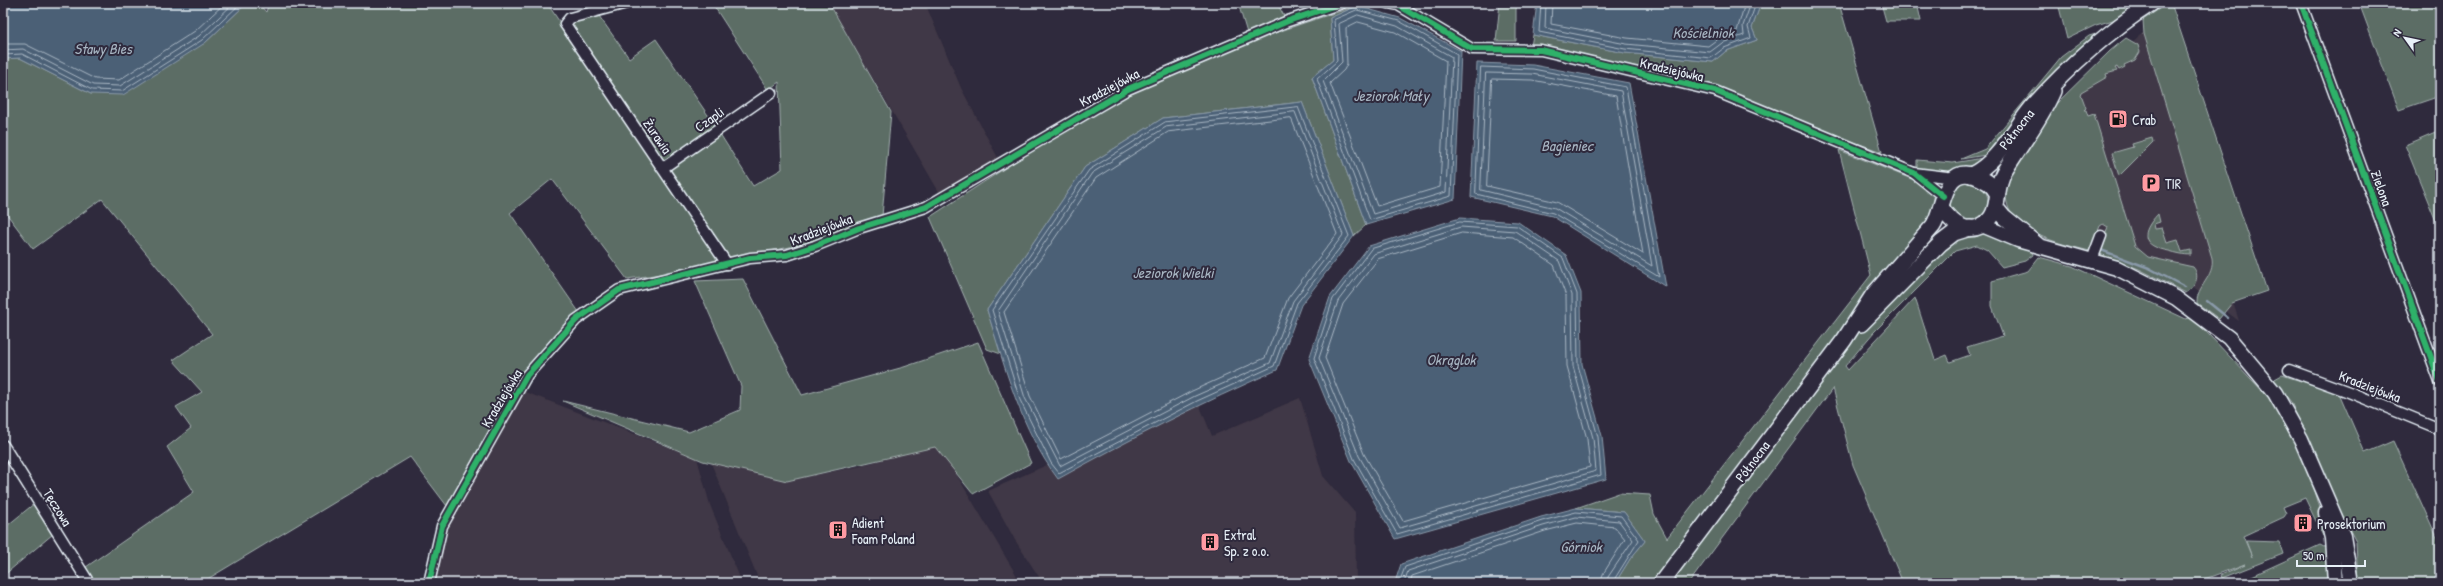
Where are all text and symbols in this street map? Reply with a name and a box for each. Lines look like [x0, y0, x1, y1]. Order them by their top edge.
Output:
north arrow [2385, 18, 2425, 58]
water label: Kościelniok [1672, 22, 1735, 43]
text: N [2389, 26, 2404, 39]
water label: Stawy Bies [74, 38, 133, 59]
street label: Kradziejówka [1638, 52, 1706, 87]
street label: Kradziejówka [1076, 63, 1143, 112]
water label: Jeziorok Mały [1353, 85, 1430, 106]
street label: Czapli [690, 102, 728, 137]
street label: Północna [1994, 104, 2038, 153]
fuel station icon: Crab [2107, 108, 2129, 130]
place label: Crab [2132, 110, 2157, 129]
street label: Żurawia [639, 115, 677, 158]
water label: Bagieniec [1541, 135, 1595, 156]
street label: Zielona [2367, 167, 2397, 209]
parking icon: TIR [2140, 172, 2162, 194]
place label: TIR [2165, 174, 2181, 193]
street label: Kradziejówka [787, 208, 856, 250]
water label: Jeziorok Wielki [1133, 262, 1215, 283]
water label: Okrąglok [1426, 349, 1477, 370]
street label: Kradziejówka [476, 365, 527, 431]
street label: Kradziejówka [2336, 365, 2404, 408]
street label: Północna [1730, 436, 1774, 485]
street label: Tęczowa [39, 485, 77, 530]
building icon: Prosektorium [2292, 512, 2314, 534]
place label: Adient Foam Poland [851, 513, 915, 548]
place label: Prosektorium [2317, 514, 2386, 533]
building icon: Adient Foam Poland [827, 519, 849, 541]
place label: Extral Sp. z o.o. [1224, 525, 1269, 561]
building icon: Extral Sp. z o.o. [1199, 531, 1221, 553]
water label: Górniok [1560, 536, 1603, 557]
scale bar [2297, 542, 2365, 568]
text: 50 m [2303, 547, 2324, 564]

